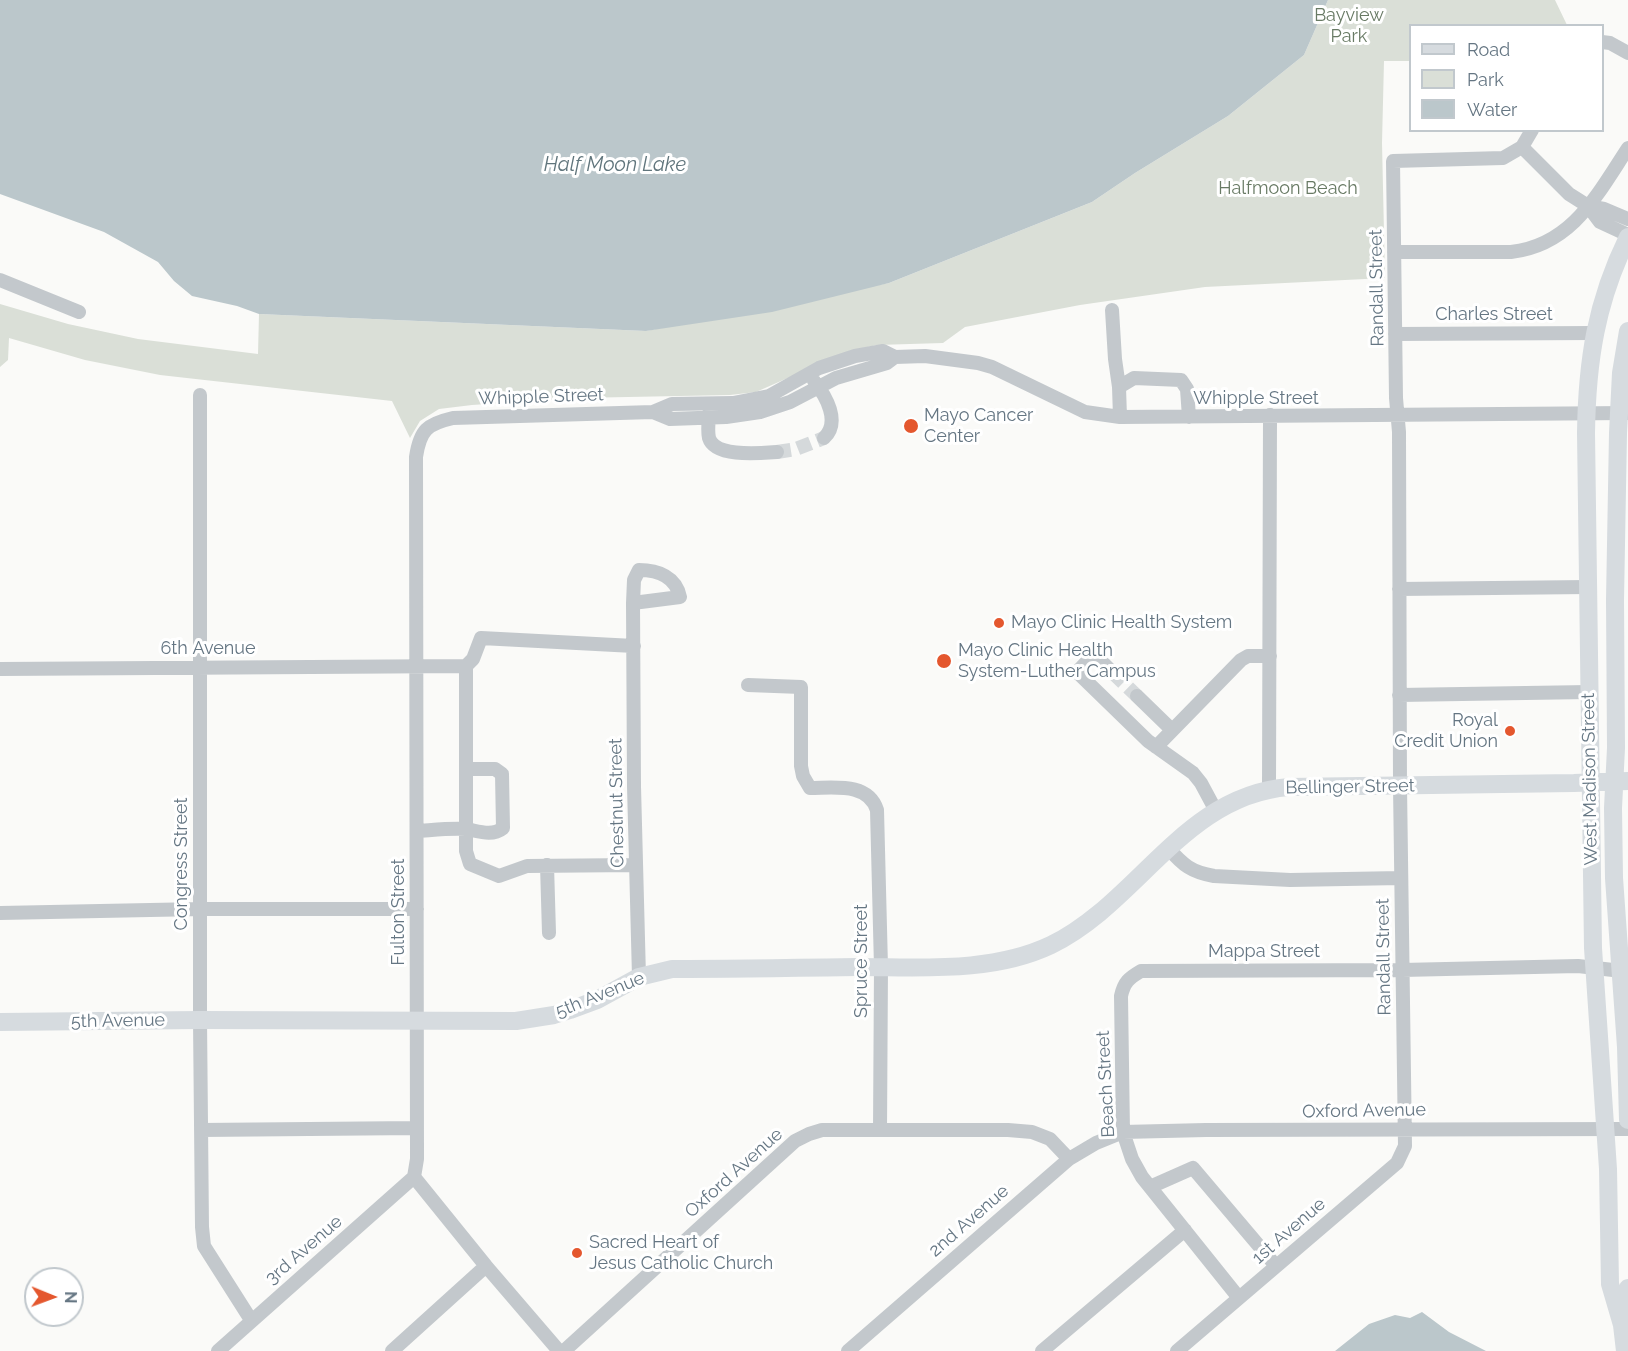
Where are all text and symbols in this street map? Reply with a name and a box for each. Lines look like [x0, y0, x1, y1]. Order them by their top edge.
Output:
park label: Bayview Park [1314, 5, 1384, 48]
legend [1409, 24, 1604, 132]
text: Road [1467, 39, 1510, 60]
text: Park [1467, 69, 1504, 90]
text: Water [1467, 99, 1517, 120]
water label: Half Moon Lake [544, 153, 686, 177]
park label: Halfmoon Beach [1218, 178, 1358, 200]
street label: Randall Street [1365, 229, 1389, 347]
street label: Charles Street [1435, 304, 1553, 326]
street label: Whipple Street [478, 384, 604, 410]
street label: Whipple Street [1193, 388, 1319, 410]
place label: Mayo Cancer Center [924, 405, 1033, 448]
marker: Mayo Cancer Center [902, 417, 920, 435]
place label: Mayo Clinic Health System [1011, 612, 1232, 634]
marker: Mayo Clinic Health System [992, 616, 1006, 630]
street label: 6th Avenue [160, 638, 256, 660]
place label: Mayo Clinic Health System-Luther Campus [958, 640, 1156, 682]
marker: Mayo Clinic Health System-Luther Campus [935, 652, 953, 670]
street label: West Madison Street [1578, 693, 1602, 865]
place label: Royal Credit Union [1394, 710, 1498, 752]
marker: Royal Credit Union [1503, 724, 1517, 738]
street label: Chestnut Street [605, 738, 629, 868]
street label: Bellinger Street [1285, 775, 1415, 799]
street label: Congress Street [171, 797, 193, 931]
street label: Fulton Street [388, 858, 410, 966]
street label: Randall Street [1372, 898, 1396, 1016]
street label: Spruce Street [851, 904, 873, 1018]
street label: Mappa Street [1208, 941, 1320, 963]
street label: 5th Avenue [552, 967, 648, 1023]
street label: 5th Avenue [71, 1009, 165, 1033]
street label: Beach Street [1092, 1030, 1120, 1138]
street label: Oxford Avenue [1302, 1099, 1426, 1123]
street label: Oxford Avenue [681, 1124, 787, 1222]
street label: 2nd Avenue [925, 1180, 1013, 1262]
street label: 1st Avenue [1248, 1193, 1330, 1269]
street label: 3rd Avenue [261, 1211, 347, 1289]
place label: Sacred Heart of Jesus Catholic Church [589, 1232, 773, 1274]
marker: Sacred Heart of Jesus Catholic Church [570, 1246, 584, 1260]
north arrow [24, 1267, 84, 1327]
text: N [61, 1291, 80, 1304]

